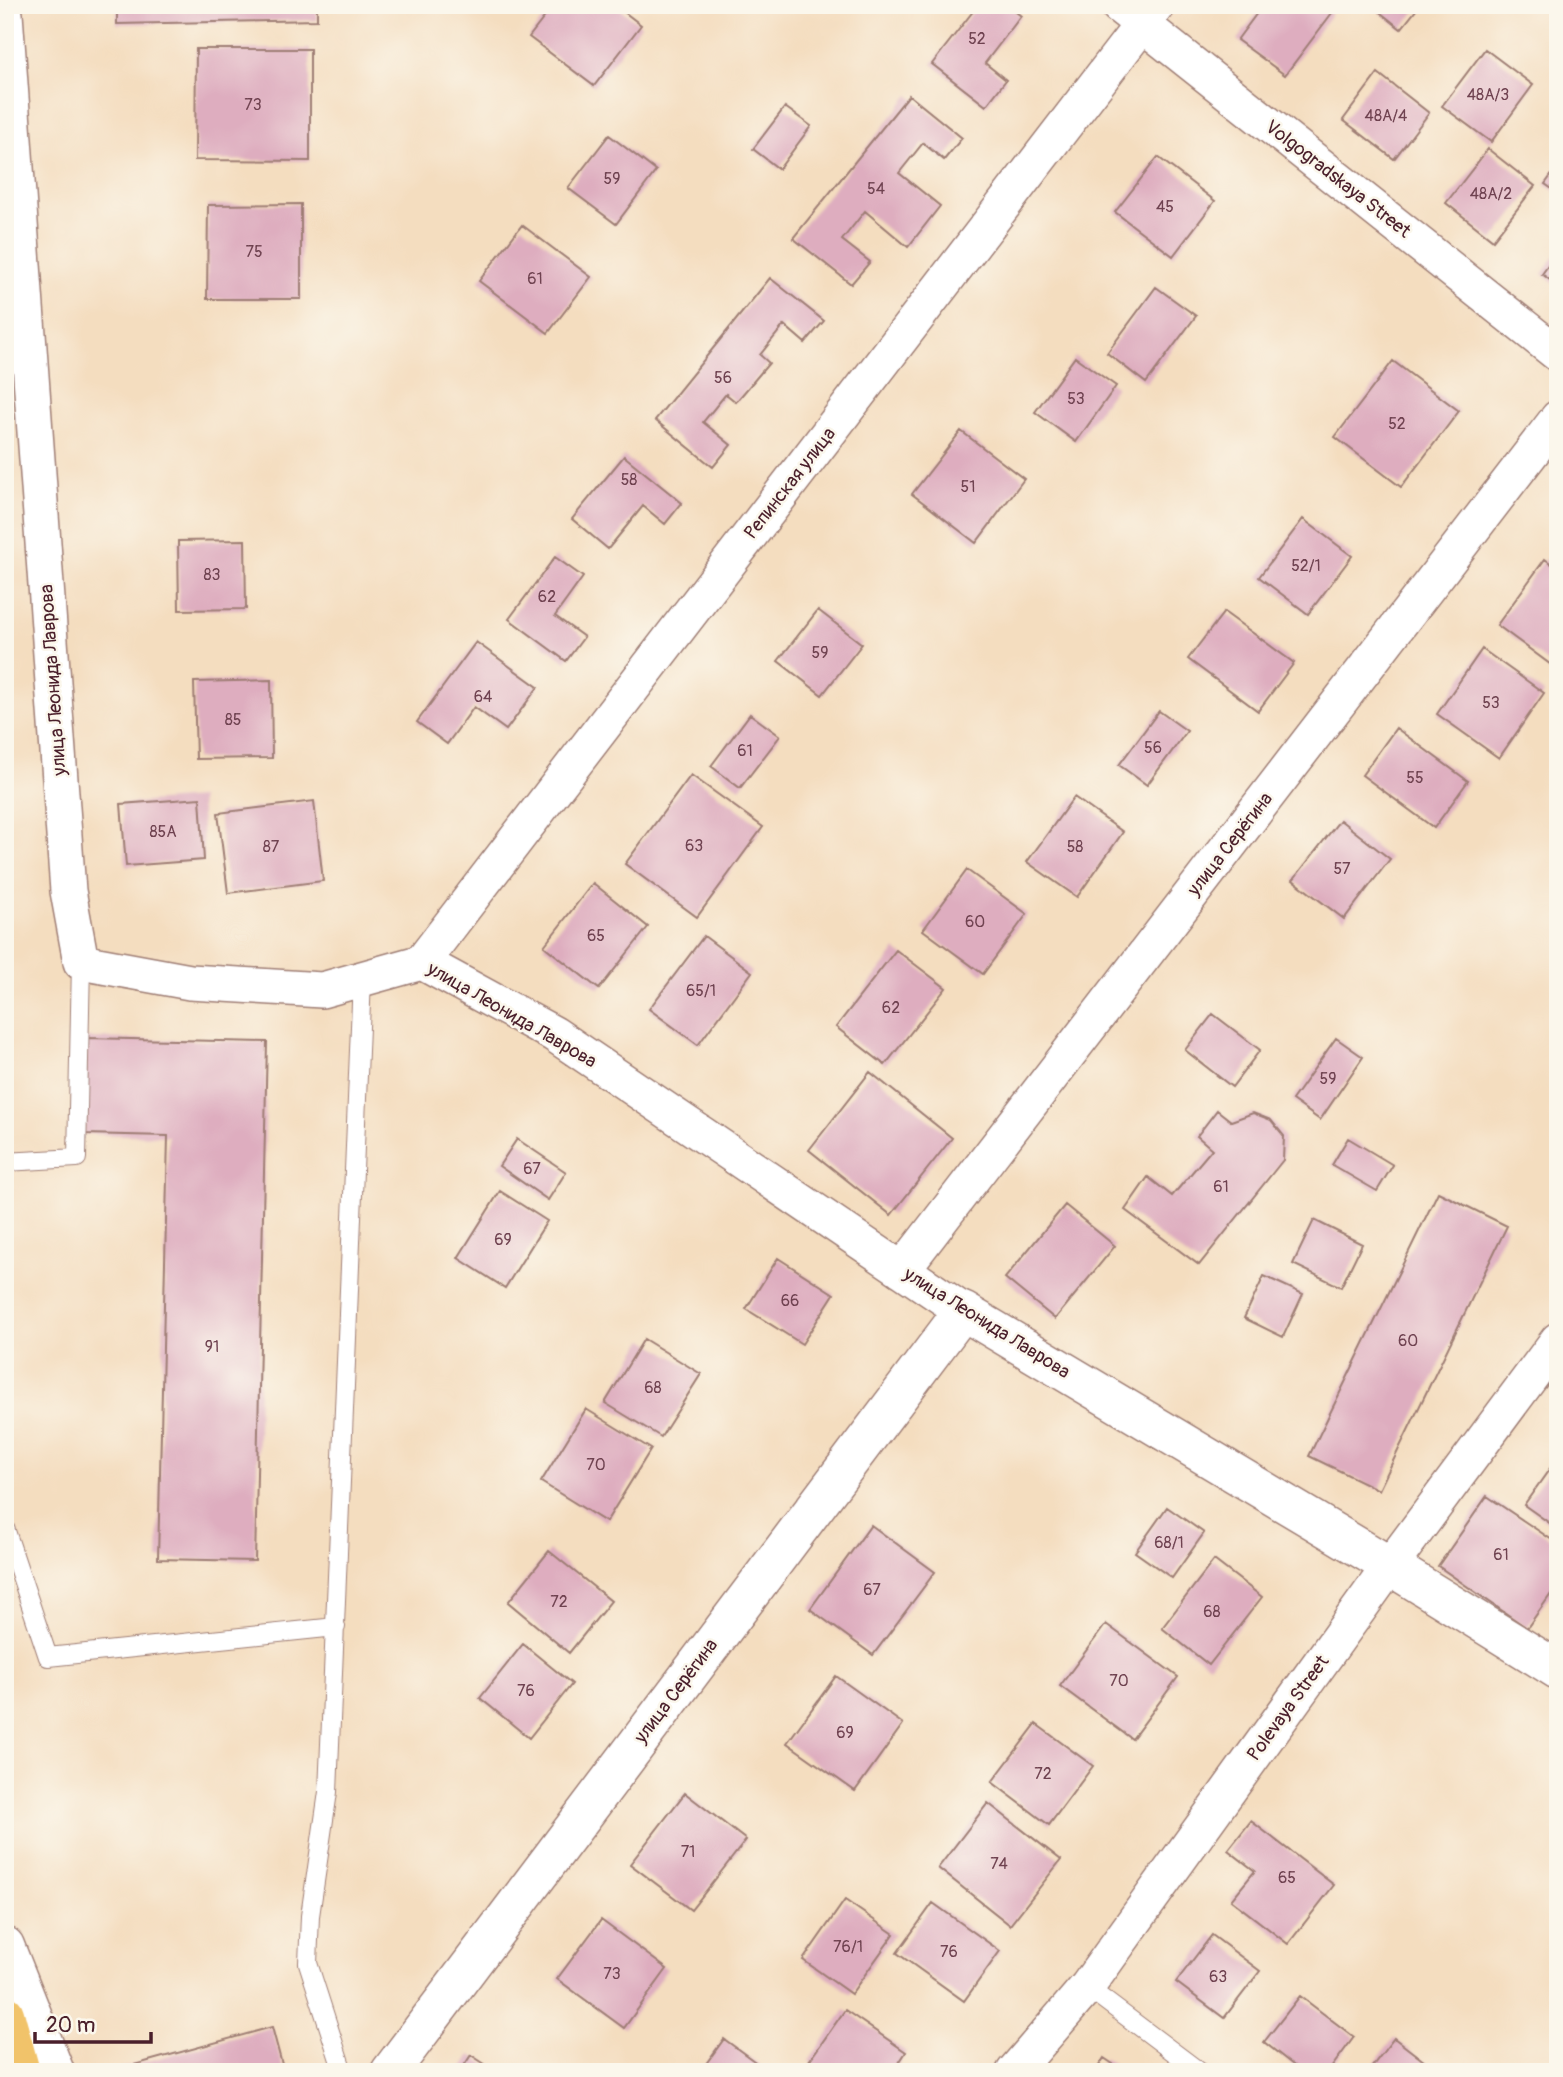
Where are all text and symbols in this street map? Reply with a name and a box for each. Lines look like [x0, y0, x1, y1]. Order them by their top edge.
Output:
house number: 52 [968, 29, 986, 49]
house number: 48А/3 [1467, 85, 1509, 105]
house number: 73 [244, 95, 262, 115]
house number: 48А/4 [1365, 106, 1407, 126]
street label: Volgogradskaya Street [1260, 115, 1416, 244]
house number: 59 [604, 169, 620, 189]
house number: 54 [867, 179, 885, 199]
house number: 48А/2 [1470, 184, 1512, 204]
house number: 45 [1156, 197, 1174, 217]
house number: 75 [245, 242, 263, 262]
house number: 61 [527, 269, 543, 289]
house number: 56 [714, 368, 732, 388]
house number: 53 [1067, 389, 1085, 409]
house number: 52 [1388, 414, 1406, 434]
street label: Репинская улица [739, 422, 841, 544]
house number: 58 [621, 470, 637, 490]
house number: 51 [961, 477, 975, 497]
house number: 52/1 [1291, 556, 1321, 576]
house number: 83 [204, 565, 221, 585]
street label: улица Леонида Лаврова [34, 583, 72, 777]
house number: 62 [538, 587, 556, 607]
house number: 59 [812, 643, 828, 663]
house number: 64 [474, 687, 492, 707]
house number: 53 [1482, 693, 1500, 713]
house number: 85 [225, 710, 241, 730]
house number: 56 [1144, 738, 1162, 758]
house number: 61 [737, 741, 753, 761]
house number: 55 [1406, 768, 1424, 788]
street label: улица Серёгина [1181, 787, 1278, 901]
house number: 85А [149, 822, 177, 842]
house number: 63 [685, 836, 703, 856]
house number: 87 [263, 837, 280, 857]
house number: 58 [1067, 837, 1083, 857]
house number: 57 [1333, 859, 1351, 879]
house number: 60 [965, 912, 985, 932]
house number: 65 [587, 926, 605, 946]
street label: улица Леонида Лаврова [422, 956, 601, 1073]
house number: 65/1 [686, 981, 716, 1001]
house number: 62 [882, 998, 900, 1018]
house number: 59 [1320, 1069, 1336, 1089]
house number: 67 [523, 1159, 541, 1179]
house number: 61 [1213, 1177, 1229, 1197]
house number: 69 [494, 1230, 512, 1250]
street label: улица Леонида Лаврова [899, 1262, 1075, 1384]
house number: 66 [781, 1291, 799, 1311]
house number: 60 [1398, 1331, 1418, 1351]
house number: 91 [205, 1337, 219, 1357]
house number: 68 [644, 1378, 662, 1398]
house number: 70 [586, 1455, 606, 1475]
house number: 68/1 [1154, 1533, 1184, 1553]
house number: 61 [1493, 1545, 1509, 1565]
house number: 67 [863, 1580, 881, 1600]
house number: 72 [550, 1592, 568, 1612]
house number: 68 [1203, 1602, 1221, 1622]
street label: улица Серёгина [628, 1634, 723, 1749]
street label: Polevaya Street [1242, 1650, 1335, 1765]
house number: 70 [1109, 1671, 1129, 1691]
house number: 76 [517, 1681, 535, 1701]
house number: 69 [836, 1723, 854, 1743]
house number: 72 [1034, 1764, 1052, 1784]
house number: 71 [681, 1842, 695, 1862]
house number: 74 [990, 1854, 1008, 1874]
house number: 65 [1278, 1868, 1296, 1888]
house number: 76/1 [833, 1937, 863, 1957]
house number: 76 [940, 1942, 958, 1962]
house number: 73 [603, 1964, 621, 1984]
house number: 63 [1209, 1967, 1227, 1987]
scale bar [35, 2000, 150, 2044]
text: 20 m [46, 2012, 95, 2039]

